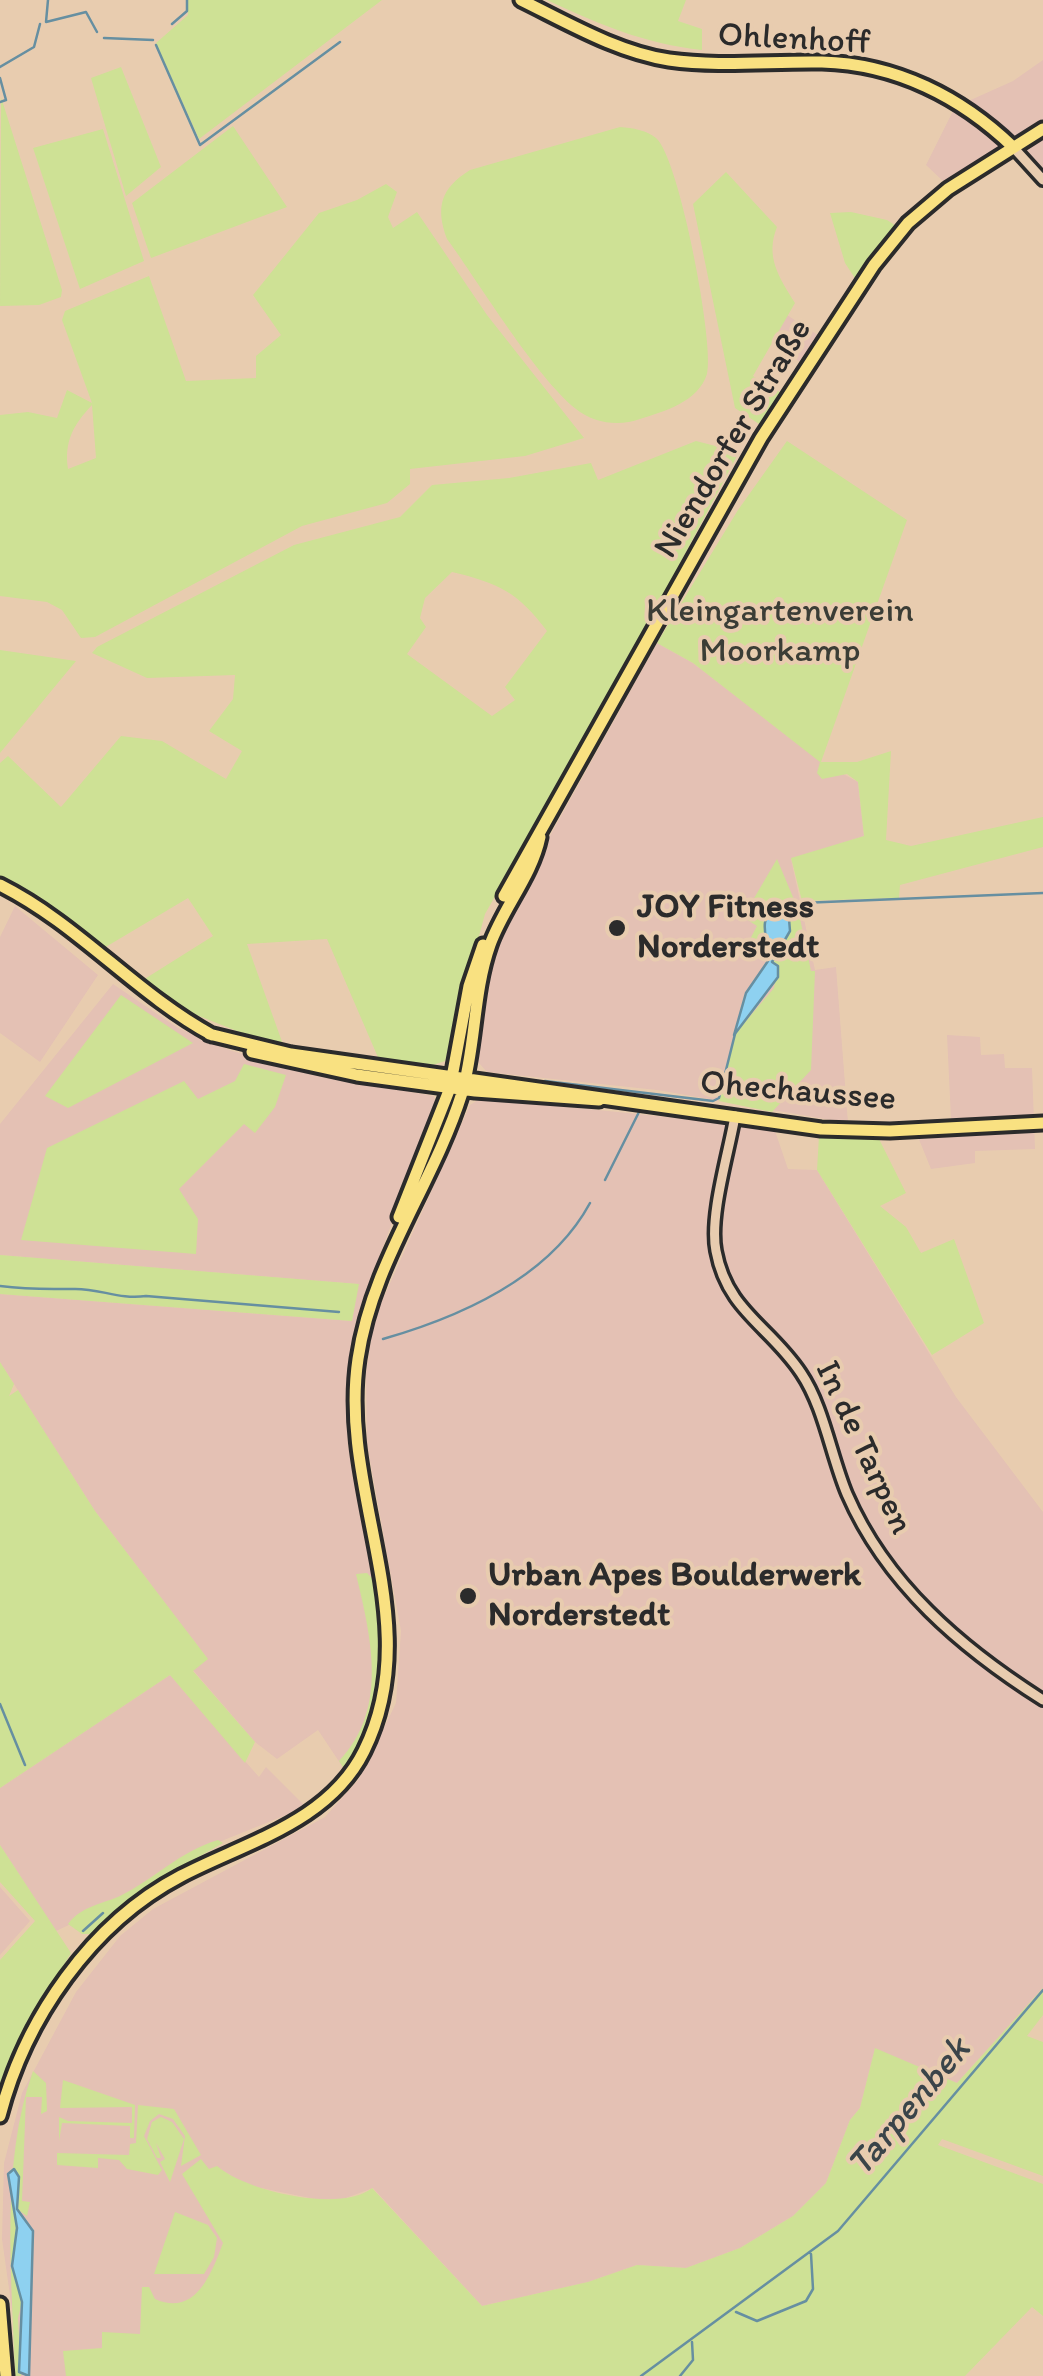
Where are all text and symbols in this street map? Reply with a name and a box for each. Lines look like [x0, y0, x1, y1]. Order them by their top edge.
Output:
street label: Ohlenhoff [717, 15, 871, 65]
street label: Niendorfer Straße [646, 312, 822, 566]
park label: Kleingartenverein Moorkamp [646, 591, 914, 673]
place label: JOY Fitness Norderstedt [637, 887, 819, 969]
marker: JOY Fitness Norderstedt [606, 917, 628, 939]
street label: Ohechaussee [698, 1063, 898, 1121]
street label: In de Tarpen [805, 1355, 921, 1541]
place label: Urban Apes Boulderwerk Norderstedt [488, 1555, 861, 1637]
marker: Urban Apes Boulderwerk Norderstedt [457, 1585, 479, 1607]
water label: Tarpenbek [838, 2029, 982, 2187]

